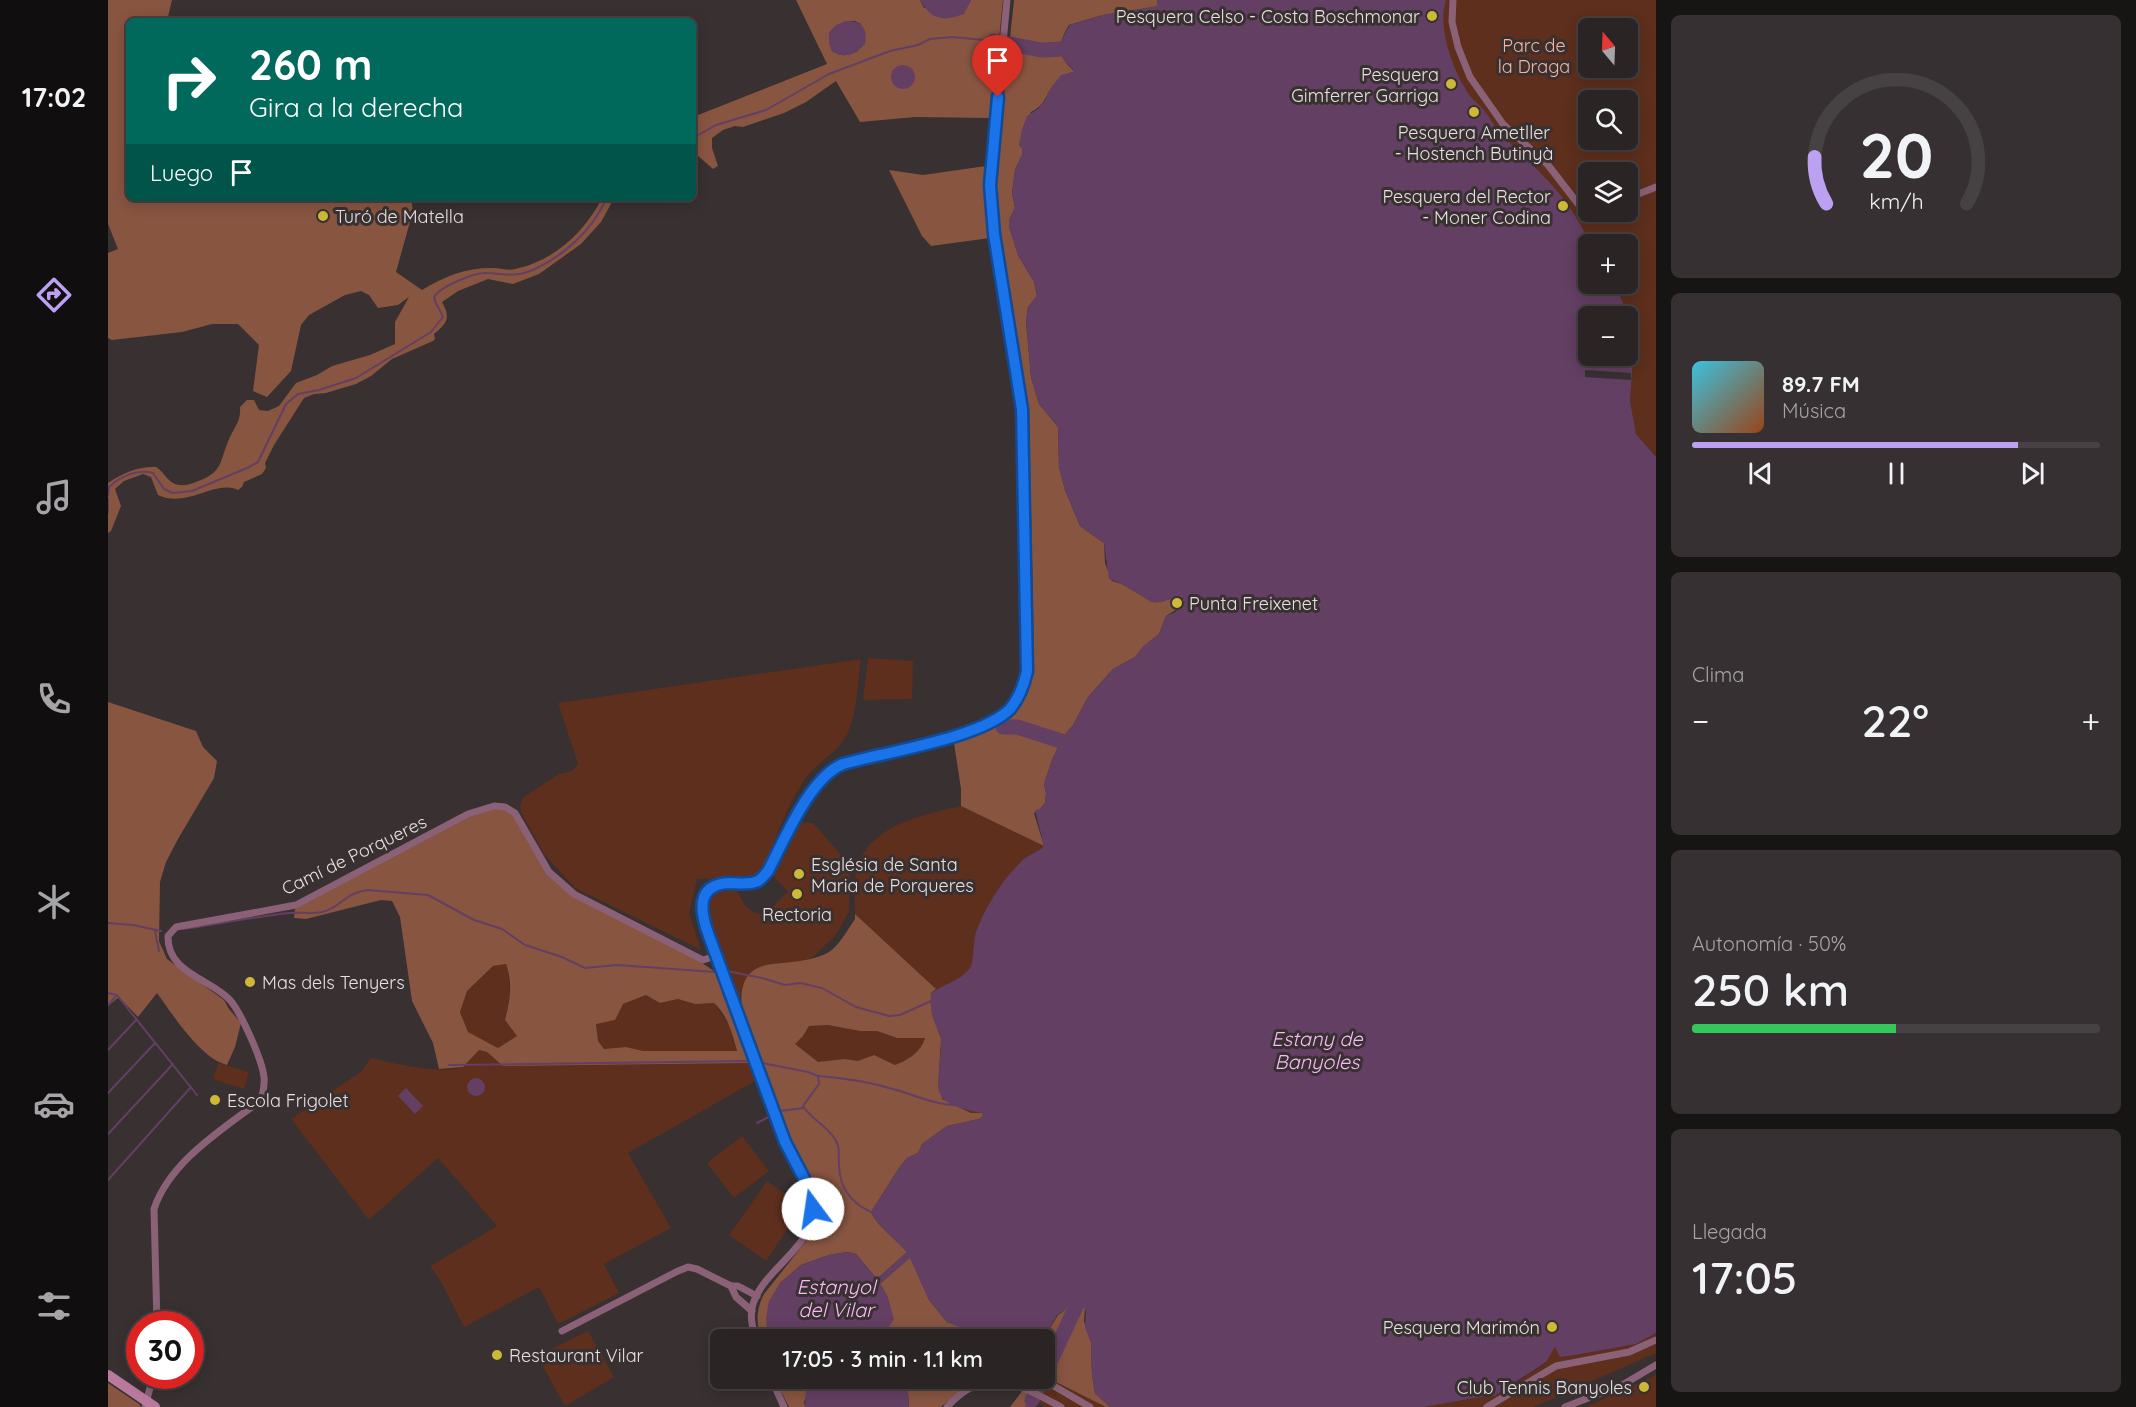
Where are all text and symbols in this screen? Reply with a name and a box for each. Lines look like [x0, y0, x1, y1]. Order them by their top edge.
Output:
place label: Pesquera Celso - Costa Boschmonar [1116, 5, 1420, 28]
marker: Pesquera Celso - Costa Boschmonar [1425, 9, 1439, 23]
north arrow [1578, 18, 1638, 78]
map controls [1578, 18, 1638, 366]
park label: Parc de la Draga [1498, 34, 1570, 78]
pin [972, 35, 1023, 97]
text: 260 m [249, 38, 372, 91]
icon: right [150, 42, 228, 120]
icon: arrive [981, 44, 1014, 77]
place label: Pesquera Gimferrer Garriga [1291, 63, 1439, 107]
marker: Pesquera Gimferrer Garriga [1444, 77, 1458, 91]
text: 17:02 [22, 80, 86, 114]
text: Gira a la derecha [249, 90, 463, 124]
button: search [1578, 90, 1638, 150]
marker: Pesquera Ametller - Hostench Butinyà [1467, 105, 1481, 119]
text: 20 [1859, 116, 1933, 194]
place label: Pesquera Ametller - Hostench Butinyà [1395, 121, 1553, 165]
icon: arrive [225, 156, 258, 189]
text: Luego [150, 159, 213, 187]
button: layers [1578, 162, 1638, 222]
place label: Pesquera del Rector - Moner Codina [1383, 185, 1551, 229]
text: km/h [1869, 188, 1923, 214]
marker: Pesquera del Rector - Moner Codina [1556, 199, 1570, 213]
place label: Turó de Matella [335, 205, 464, 228]
marker: Turó de Matella [316, 209, 330, 223]
button: + [1578, 234, 1638, 294]
icon: directions [33, 274, 75, 316]
button: − [1578, 306, 1638, 366]
text: 89.7 FM [1782, 370, 1860, 398]
text: Música [1782, 398, 1846, 423]
icon: previous [1744, 457, 1777, 490]
icon: pause [1880, 457, 1913, 490]
icon: next [2016, 457, 2049, 490]
icon: music [33, 476, 75, 518]
place label: Punta Freixenet [1189, 592, 1318, 615]
marker: Punta Freixenet [1170, 596, 1184, 610]
text: Clima [1692, 662, 1744, 687]
icon: phone [33, 678, 75, 720]
text: 22° [1862, 692, 1929, 748]
text: − [1692, 700, 1709, 741]
text: + [2081, 700, 2100, 741]
street label: Camí de Porqueres [278, 810, 430, 900]
place label: Església de Santa Maria de Porqueres [811, 853, 974, 897]
marker: Església de Santa Maria de Porqueres [792, 867, 806, 881]
icon: climate [33, 881, 75, 923]
marker: Rectoria [790, 887, 804, 901]
place label: Rectoria [762, 903, 832, 926]
text: Autonomía · 50% [1692, 931, 1846, 956]
text: 250 km [1692, 961, 1849, 1017]
place label: Mas dels Tenyers [262, 971, 405, 994]
marker: Mas dels Tenyers [243, 975, 257, 989]
water label: Estany de Banyoles [1271, 1026, 1363, 1074]
icon: car [33, 1083, 75, 1125]
place label: Escola Frigolet [227, 1089, 349, 1112]
marker: Escola Frigolet [208, 1093, 222, 1107]
position arrow [781, 1177, 845, 1241]
text: Llegada [1692, 1219, 1767, 1244]
text: 17:05 [1692, 1249, 1797, 1305]
water label: Estanyol del Vilar [796, 1274, 878, 1322]
icon: filters [33, 1285, 75, 1327]
speed limit sign: 30 [126, 1311, 204, 1389]
place label: Pesquera Marimón [1383, 1316, 1540, 1339]
marker: Pesquera Marimón [1545, 1320, 1559, 1334]
place label: Restaurant Vilar [509, 1344, 644, 1367]
text: 17:05 · 3 min · 1.1 km [782, 1345, 983, 1373]
marker: Restaurant Vilar [490, 1348, 504, 1362]
place label: Club Tennis Banyoles [1457, 1376, 1632, 1399]
marker: Club Tennis Banyoles [1637, 1380, 1651, 1394]

